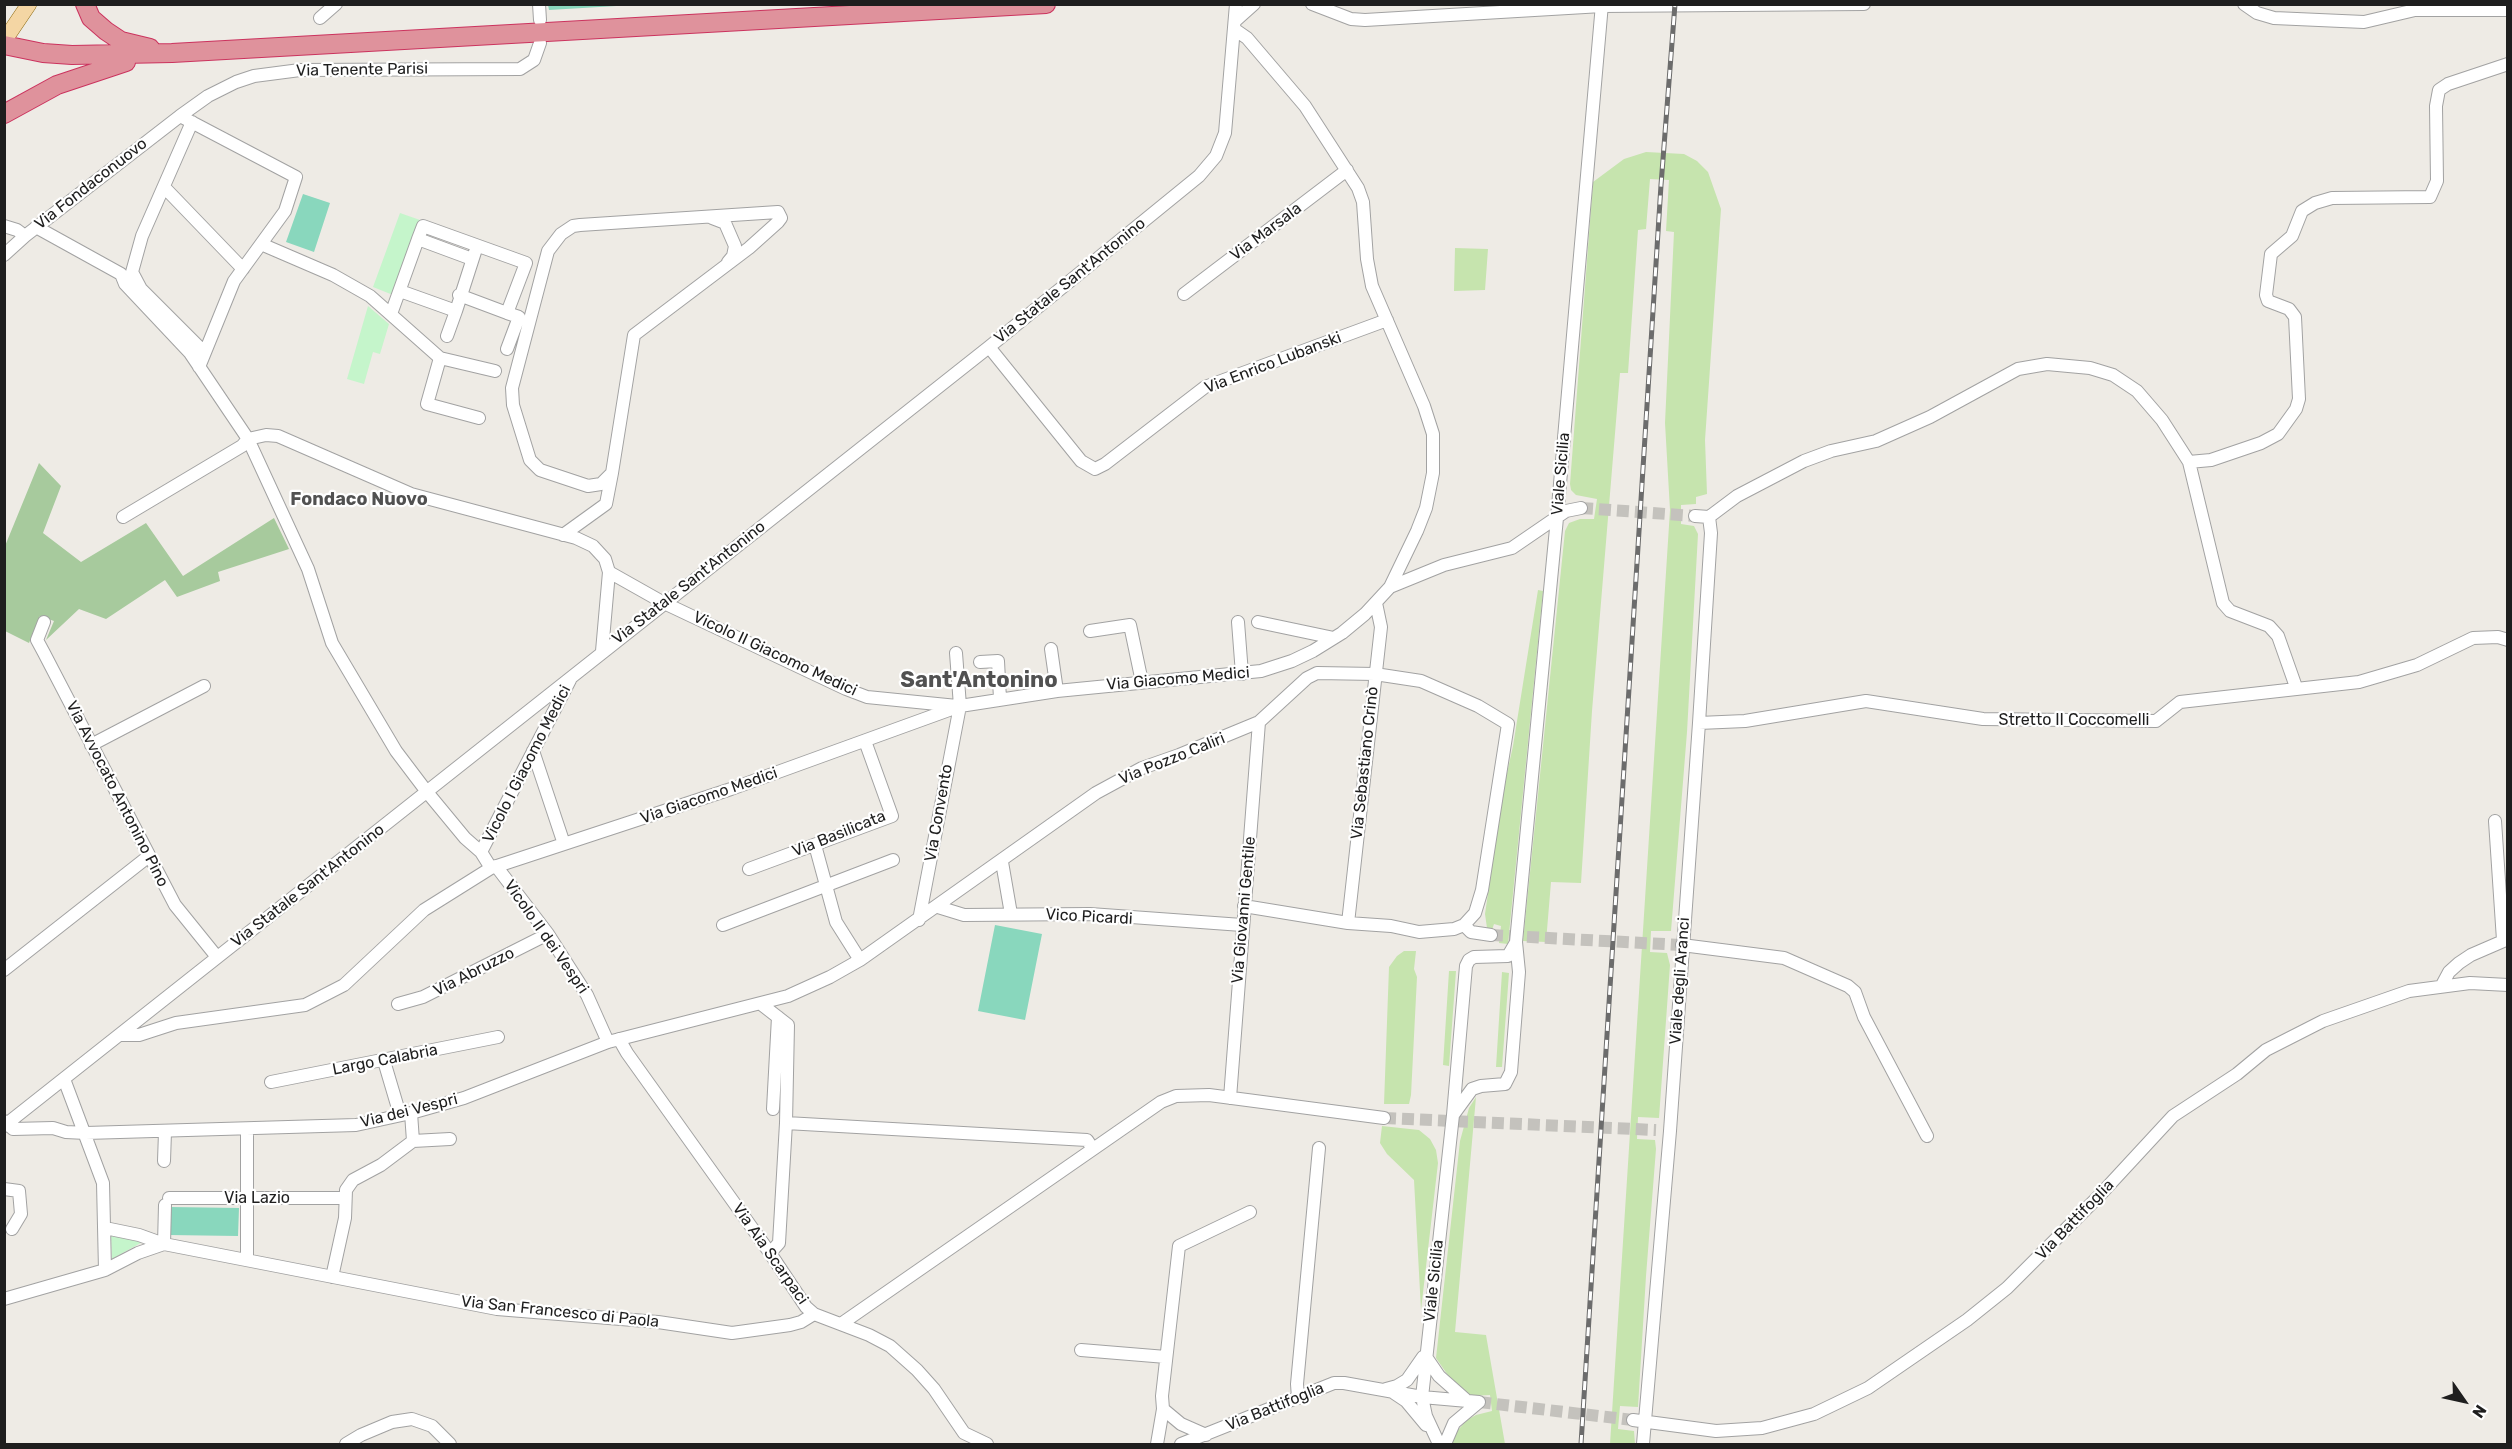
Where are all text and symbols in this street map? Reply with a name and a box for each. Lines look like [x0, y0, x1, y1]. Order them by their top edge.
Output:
street label: Via Tenente Parisi [296, 59, 428, 81]
street label: Via Fondaconuovo [31, 134, 151, 234]
street label: Via Marsala [1227, 199, 1305, 265]
street label: Via Statale Sant'Antonino [990, 214, 1150, 348]
street label: Via Enrico Lubanski [1202, 328, 1344, 398]
street label: Viale Sicilia [1548, 432, 1574, 516]
district label: Fondaco Nuovo [290, 489, 428, 511]
street label: Via Statale Sant'Antonino [609, 517, 769, 649]
street label: Vicolo II Giacomo Medici [690, 608, 860, 700]
street label: Via Giacomo Medici [1106, 663, 1250, 695]
district label: Sant'Antonino [900, 668, 1058, 694]
street label: Vicolo I Giacomo Medici [479, 682, 575, 846]
street label: Via Sebastiano Crinò [1347, 686, 1383, 840]
street label: Via Avvocato Antonino Pino [62, 698, 172, 890]
street label: Stretto II Coccomelli [1999, 710, 2149, 730]
street label: Via Pozzo Caliri [1116, 729, 1228, 789]
street label: Via Convento [921, 763, 957, 863]
street label: Via Giacomo Medici [638, 764, 780, 828]
street label: Via Basilicata [789, 807, 889, 861]
street label: Via Statale Sant'Antonino [228, 820, 388, 952]
street label: Via Giovanni Gentile [1228, 836, 1260, 984]
street label: Vicolo II dei Vespri [500, 876, 592, 998]
street label: Vico Picardi [1045, 905, 1133, 929]
street label: Viale degli Aranci [1666, 917, 1694, 1045]
street label: Via Abruzzo [430, 943, 518, 1001]
street label: Largo Calabria [331, 1040, 439, 1080]
street label: Via dei Vespri [358, 1090, 460, 1132]
street label: Via Battifoglia [2032, 1176, 2118, 1264]
street label: Via Lazio [224, 1188, 290, 1208]
street label: Via Aia Scarpaci [728, 1200, 812, 1308]
street label: Viale Sicilia [1420, 1239, 1448, 1323]
street label: Via San Francesco di Paola [460, 1292, 660, 1332]
north arrow [2434, 1371, 2494, 1431]
street label: Via Battifoglia [1223, 1379, 1327, 1435]
text: N [2468, 1401, 2490, 1421]

